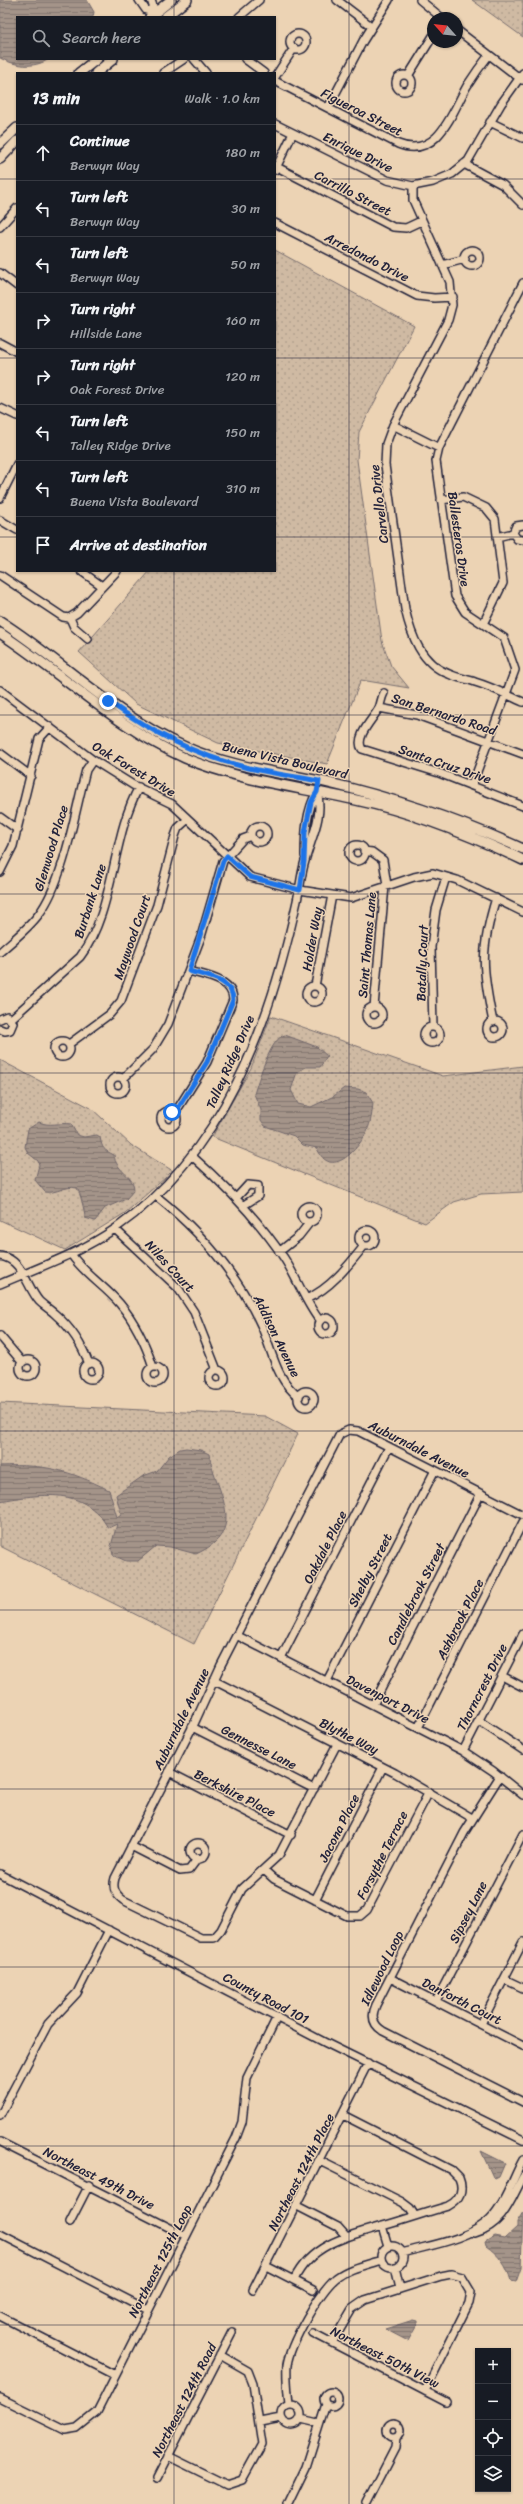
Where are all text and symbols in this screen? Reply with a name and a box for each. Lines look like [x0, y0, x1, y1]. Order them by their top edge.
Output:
north arrow [427, 12, 463, 48]
search box [16, 16, 276, 60]
text: Search here [62, 25, 141, 51]
icon: search [30, 27, 52, 49]
street label: Figueroa Street [317, 81, 407, 143]
text: 13 min [32, 83, 80, 113]
text: Walk · 1.0 km [185, 87, 260, 110]
street label: Enrique Drive [319, 125, 397, 179]
text: Continue [70, 128, 130, 154]
text: 180 m [225, 141, 260, 164]
icon: ahead [32, 142, 54, 164]
text: Berwyn Way [70, 154, 140, 177]
street label: Carrillo Street [310, 164, 396, 223]
text: Turn left [70, 184, 128, 210]
text: 30 m [231, 197, 260, 220]
icon: left [32, 198, 54, 220]
text: Berwyn Way [70, 210, 140, 233]
street label: Arredondo Drive [320, 225, 414, 288]
text: Turn left [70, 240, 128, 266]
text: 50 m [230, 253, 260, 276]
icon: left [32, 254, 54, 276]
text: Berwyn Way [70, 266, 140, 289]
text: Turn right [70, 296, 135, 322]
text: 160 m [225, 309, 260, 332]
icon: right [32, 310, 54, 332]
text: Hillside Lane [70, 322, 142, 345]
text: Turn right [70, 352, 135, 378]
text: 120 m [225, 365, 260, 388]
icon: right [32, 366, 54, 388]
text: Oak Forest Drive [70, 378, 164, 401]
text: Turn left [70, 408, 128, 434]
text: 150 m [225, 421, 260, 444]
icon: left [32, 422, 54, 444]
text: Talley Ridge Drive [70, 434, 171, 457]
street label: Carvello Drive [363, 463, 395, 545]
text: Turn left [70, 464, 128, 490]
text: 310 m [226, 477, 260, 500]
icon: left [32, 478, 54, 500]
text: Buena Vista Boulevard [70, 490, 198, 513]
street label: Ballesteros Drive [441, 490, 477, 588]
text: Arrive at destination [70, 532, 207, 558]
icon: arrive [32, 534, 54, 556]
street label: San Bernardo Road [389, 686, 500, 742]
route end [99, 692, 117, 710]
street label: Buena Vista Boulevard [220, 734, 351, 786]
street label: Oak Forest Drive [88, 735, 181, 803]
street label: Santa Cruz Drive [396, 737, 495, 791]
street label: Glenwood Place [27, 802, 75, 894]
street label: Burbank Lane [67, 860, 113, 941]
street label: Maywood Court [107, 891, 157, 983]
street label: Saint Thomas Lane [351, 891, 383, 999]
street label: Holder Way [295, 905, 329, 973]
street label: Batally Court [409, 924, 435, 1002]
street label: Talley Ridge Drive [199, 1011, 261, 1113]
route start [163, 1103, 181, 1121]
street label: Niles Court [139, 1234, 201, 1298]
street label: Addison Avenue [247, 1290, 307, 1382]
street label: Auburndale Avenue [363, 1413, 474, 1485]
street label: Oakdale Place [297, 1506, 354, 1588]
street label: Shelby Street [341, 1529, 399, 1611]
street label: Candlebrook Street [380, 1538, 452, 1649]
street label: Ashbrook Place [429, 1574, 490, 1664]
street label: Thorncrest Drive [450, 1639, 514, 1735]
street label: Auburndale Avenue [146, 1664, 216, 1775]
street label: Davenport Drive [342, 1668, 434, 1730]
street label: Blythe Way [315, 1711, 383, 1761]
street label: Gennesse Lane [217, 1718, 301, 1776]
street label: Berkshire Place [190, 1763, 280, 1824]
street label: Jacona Place [312, 1790, 366, 1867]
street label: Forsythe Terrace [350, 1806, 414, 1903]
street label: Sipsey Lane [442, 1876, 494, 1947]
street label: Idlewood Loop [354, 1927, 410, 2010]
street label: County Road 101 [219, 1966, 314, 2031]
street label: Danforth Court [418, 1971, 506, 2031]
street label: Northeast 124th Place [261, 2109, 341, 2235]
street label: Northeast 49th Drive [39, 2140, 159, 2216]
street label: Northeast 125th Loop [122, 2200, 199, 2322]
street label: Northeast 50th View [326, 2319, 444, 2395]
street label: Northeast 124th Road [145, 2338, 223, 2461]
map controls [475, 2348, 511, 2492]
button: + [475, 2348, 511, 2384]
button: − [475, 2384, 511, 2420]
button: locate [475, 2420, 511, 2456]
button: layers [475, 2456, 511, 2492]

